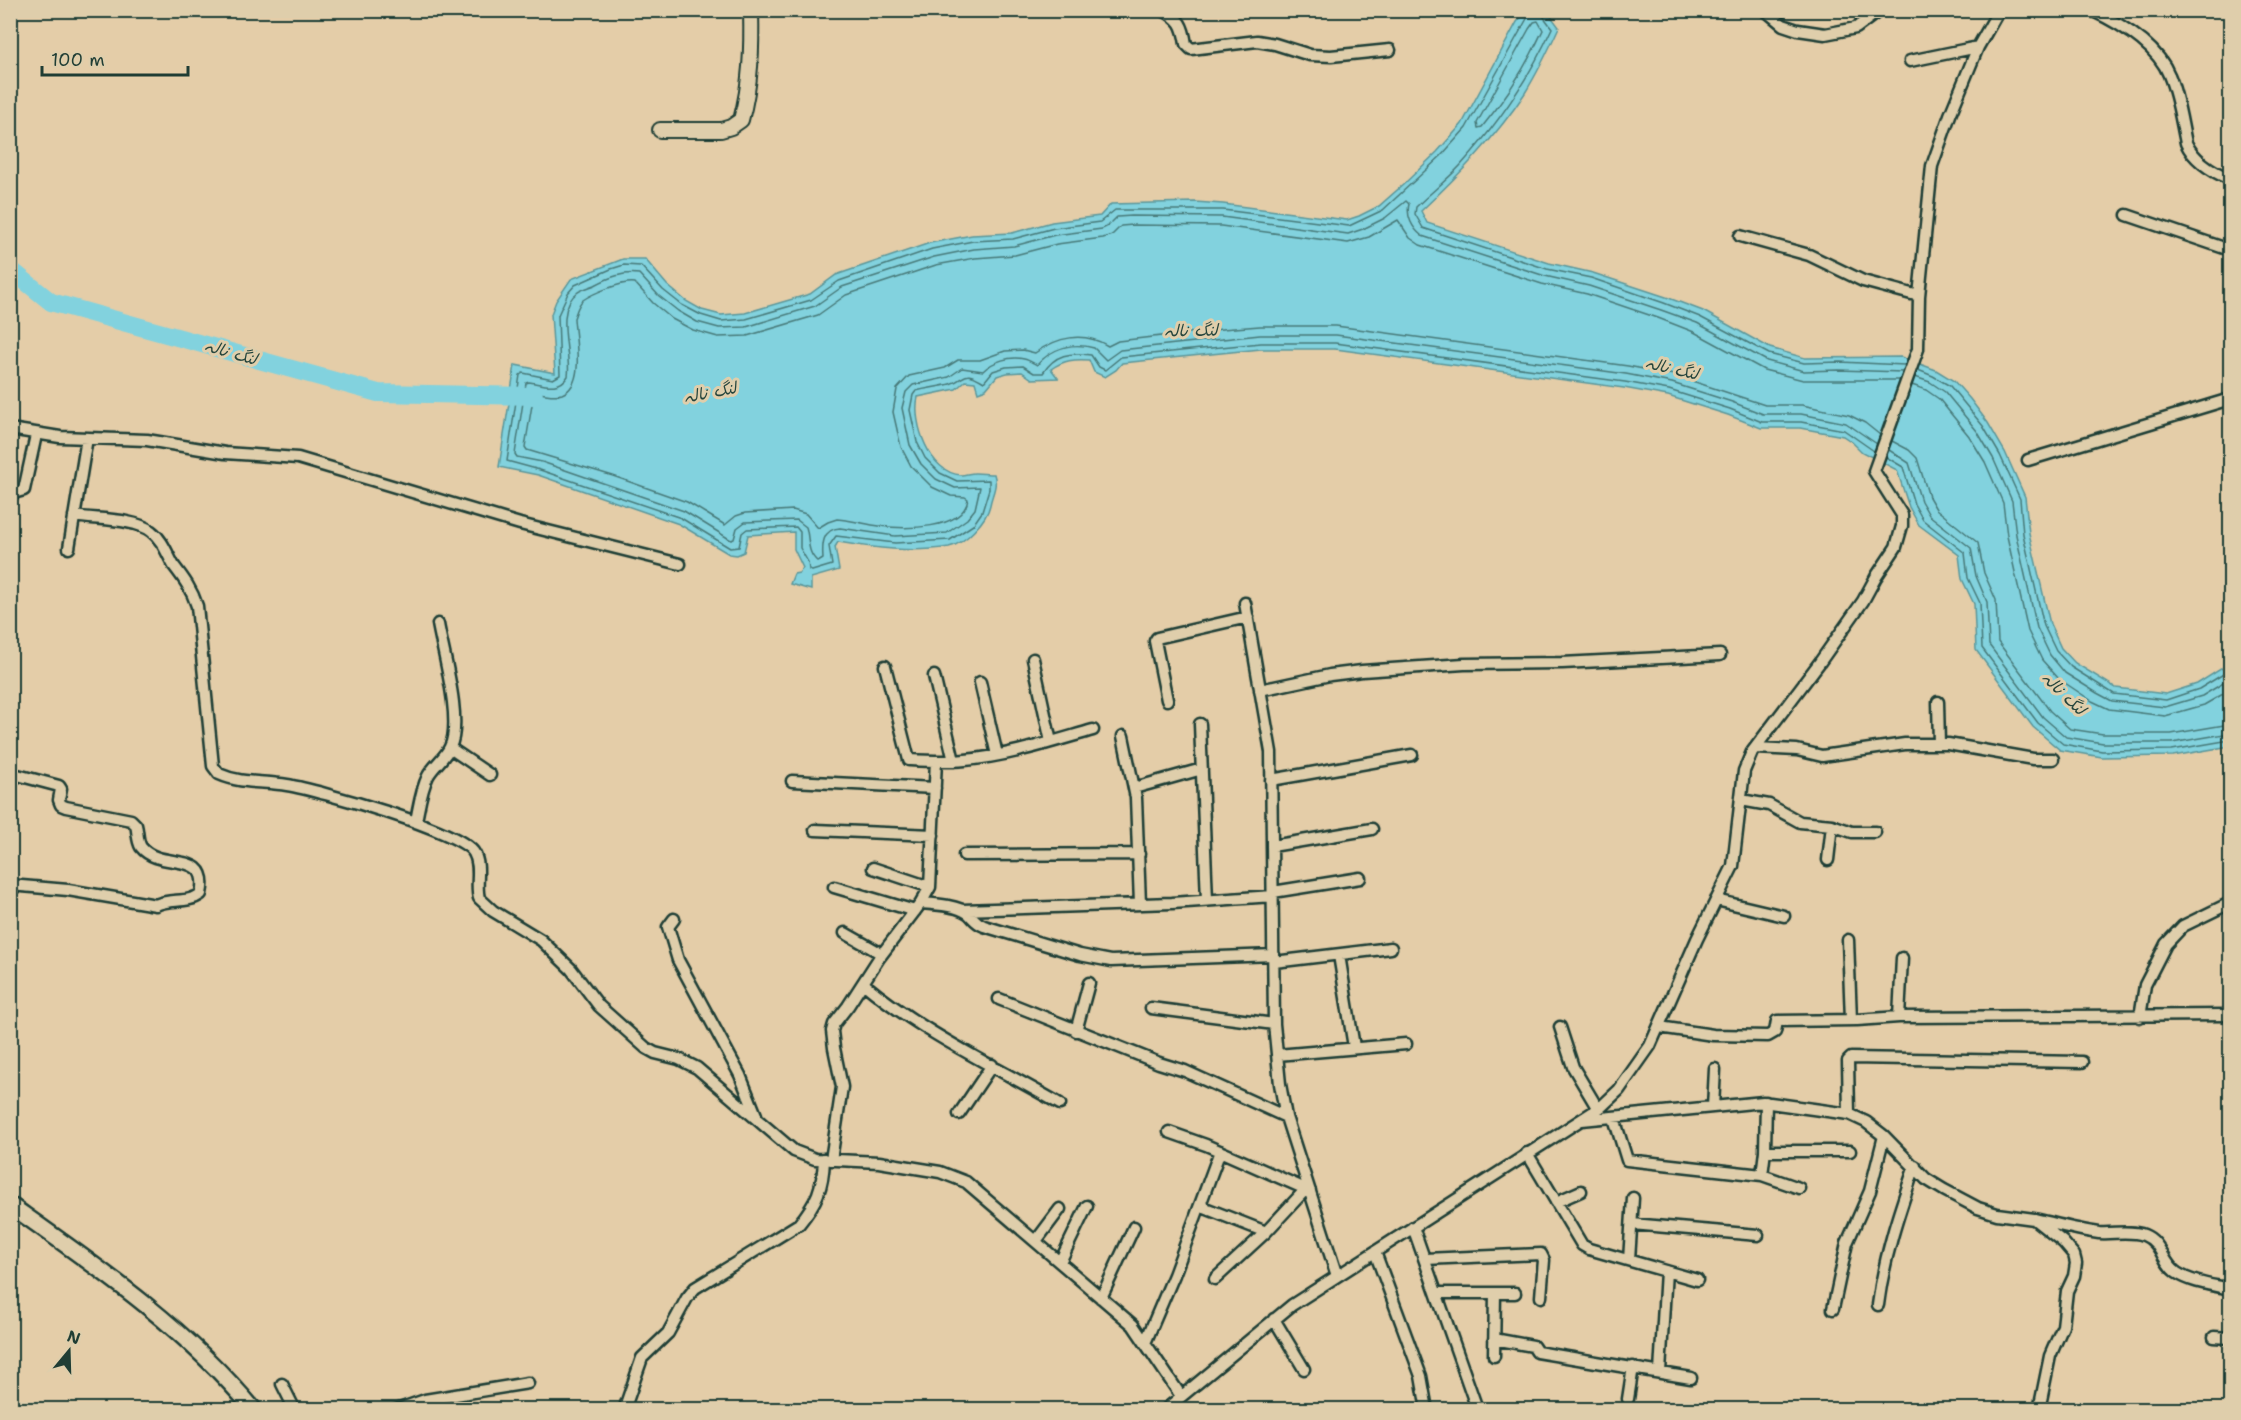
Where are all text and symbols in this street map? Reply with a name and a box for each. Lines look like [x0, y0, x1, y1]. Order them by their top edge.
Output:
scale bar [42, 39, 188, 77]
text: 100 m [51, 48, 105, 72]
water label: لنگ نالہ [1164, 319, 1220, 341]
water label: لنگ نالہ [202, 335, 262, 371]
water label: لنگ نالہ [1644, 352, 1703, 385]
water label: لنگ نالہ [682, 377, 741, 408]
water label: لنگ نالہ [2037, 667, 2092, 721]
north arrow [39, 1321, 99, 1381]
text: N [64, 1325, 83, 1349]

